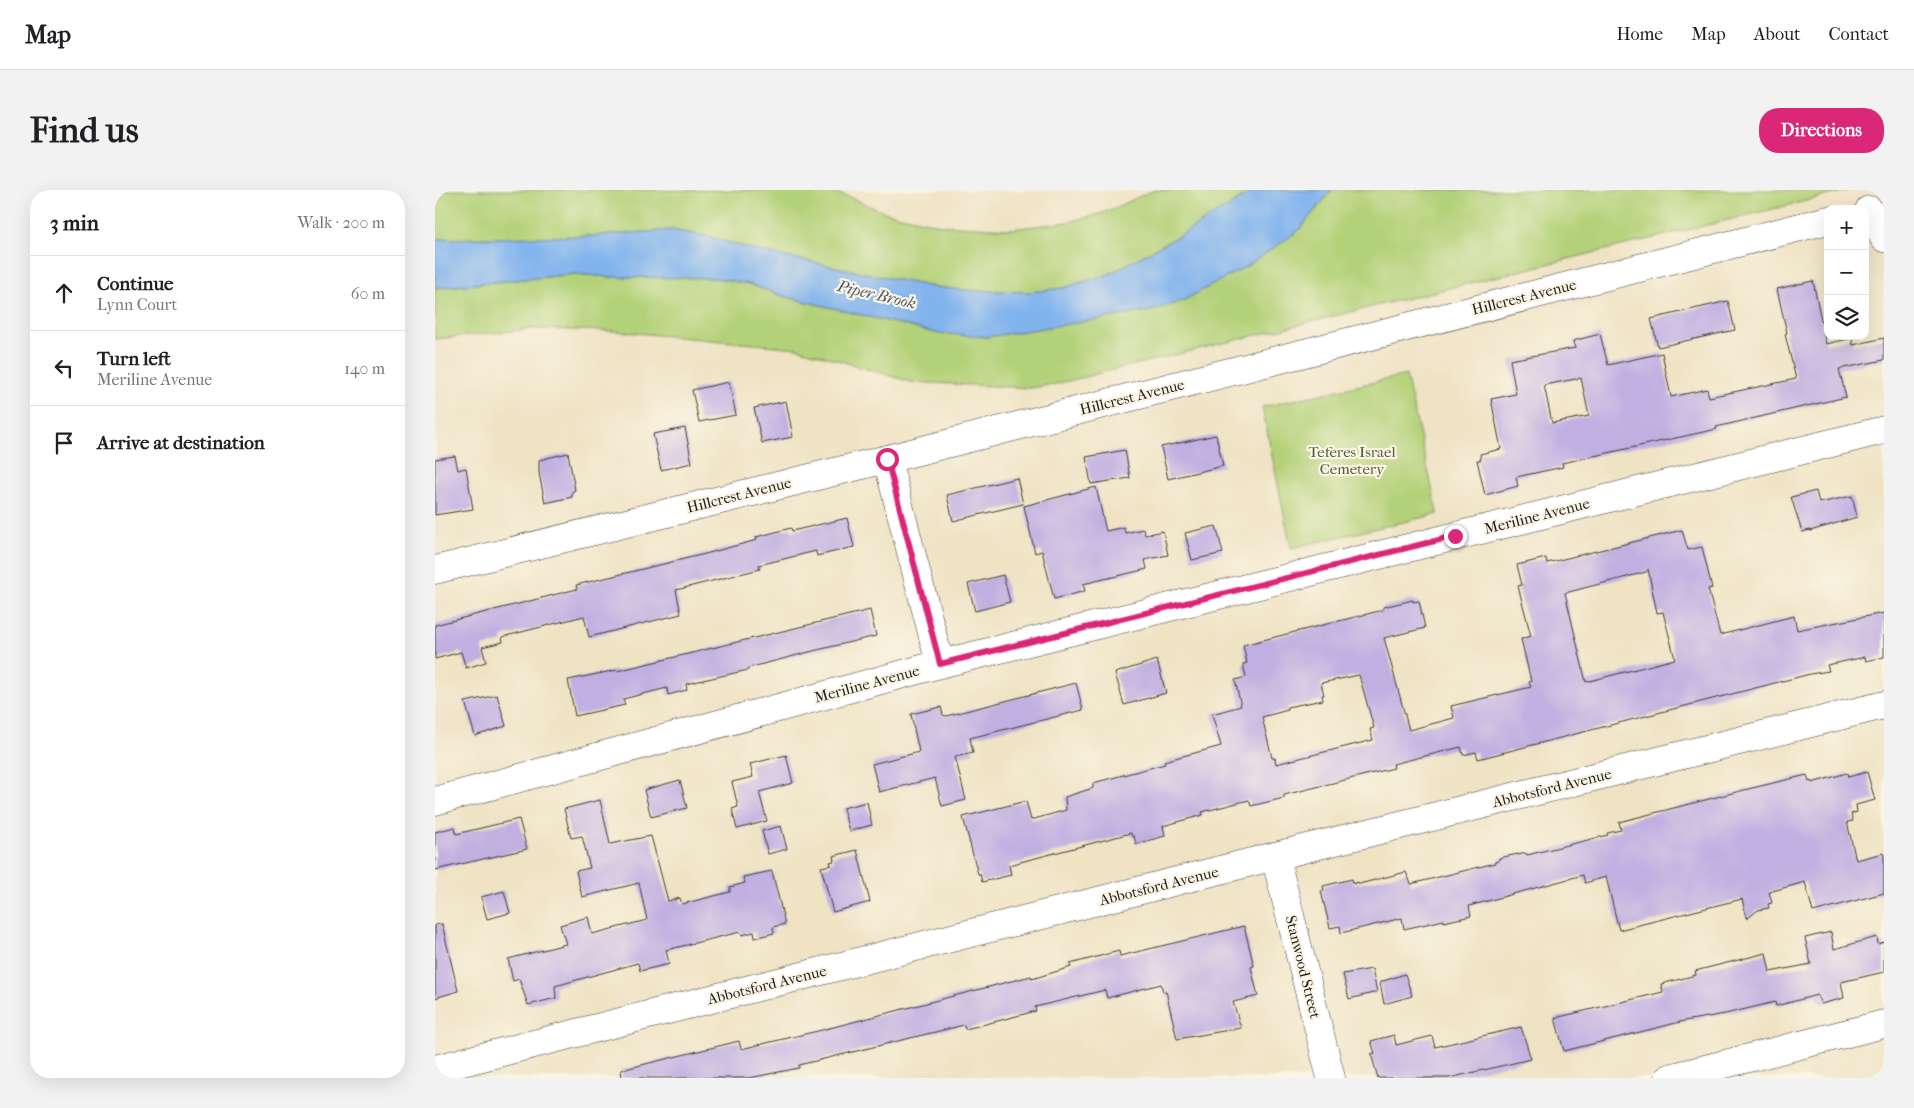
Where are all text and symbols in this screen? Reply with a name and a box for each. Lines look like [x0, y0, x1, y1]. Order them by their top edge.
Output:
text: Map [25, 21, 71, 49]
text: Home [1616, 24, 1663, 45]
text: Map [1691, 24, 1726, 45]
text: About [1754, 24, 1800, 45]
text: Contact [1828, 24, 1889, 45]
button: Directions [1759, 108, 1884, 153]
text: Find us [30, 110, 139, 151]
map controls [1824, 205, 1869, 340]
button: + [1824, 205, 1869, 250]
text: 3 min [50, 211, 99, 235]
text: Walk · 200 m [298, 213, 385, 232]
button: − [1824, 250, 1869, 295]
text: Continue [97, 273, 173, 295]
street label: Hillcrest Avenue [1470, 275, 1579, 319]
water label: Piper Brook [835, 276, 918, 313]
icon: ahead [50, 279, 78, 307]
text: 60 m [351, 284, 385, 303]
text: Lynn Court [97, 295, 177, 314]
button: layers [1824, 295, 1869, 340]
text: Turn left [97, 348, 171, 370]
icon: left [50, 354, 78, 382]
text: 140 m [344, 359, 385, 378]
text: Meriline Avenue [97, 370, 212, 389]
street label: Hillcrest Avenue [1078, 375, 1187, 419]
icon: arrive [50, 429, 78, 457]
text: Arrive at destination [97, 432, 265, 454]
park label: Teferes Israel Cemetery [1308, 443, 1396, 478]
route start [876, 448, 899, 471]
street label: Hillcrest Avenue [685, 473, 794, 517]
street label: Meriline Avenue [1482, 494, 1592, 538]
route end [1444, 525, 1467, 548]
street label: Meriline Avenue [812, 661, 922, 707]
street label: Abbotsford Avenue [1490, 764, 1614, 812]
street label: Abbotsford Avenue [1097, 862, 1221, 910]
street label: Stanwood Street [1282, 914, 1325, 1021]
street label: Abbotsford Avenue [705, 961, 829, 1009]

